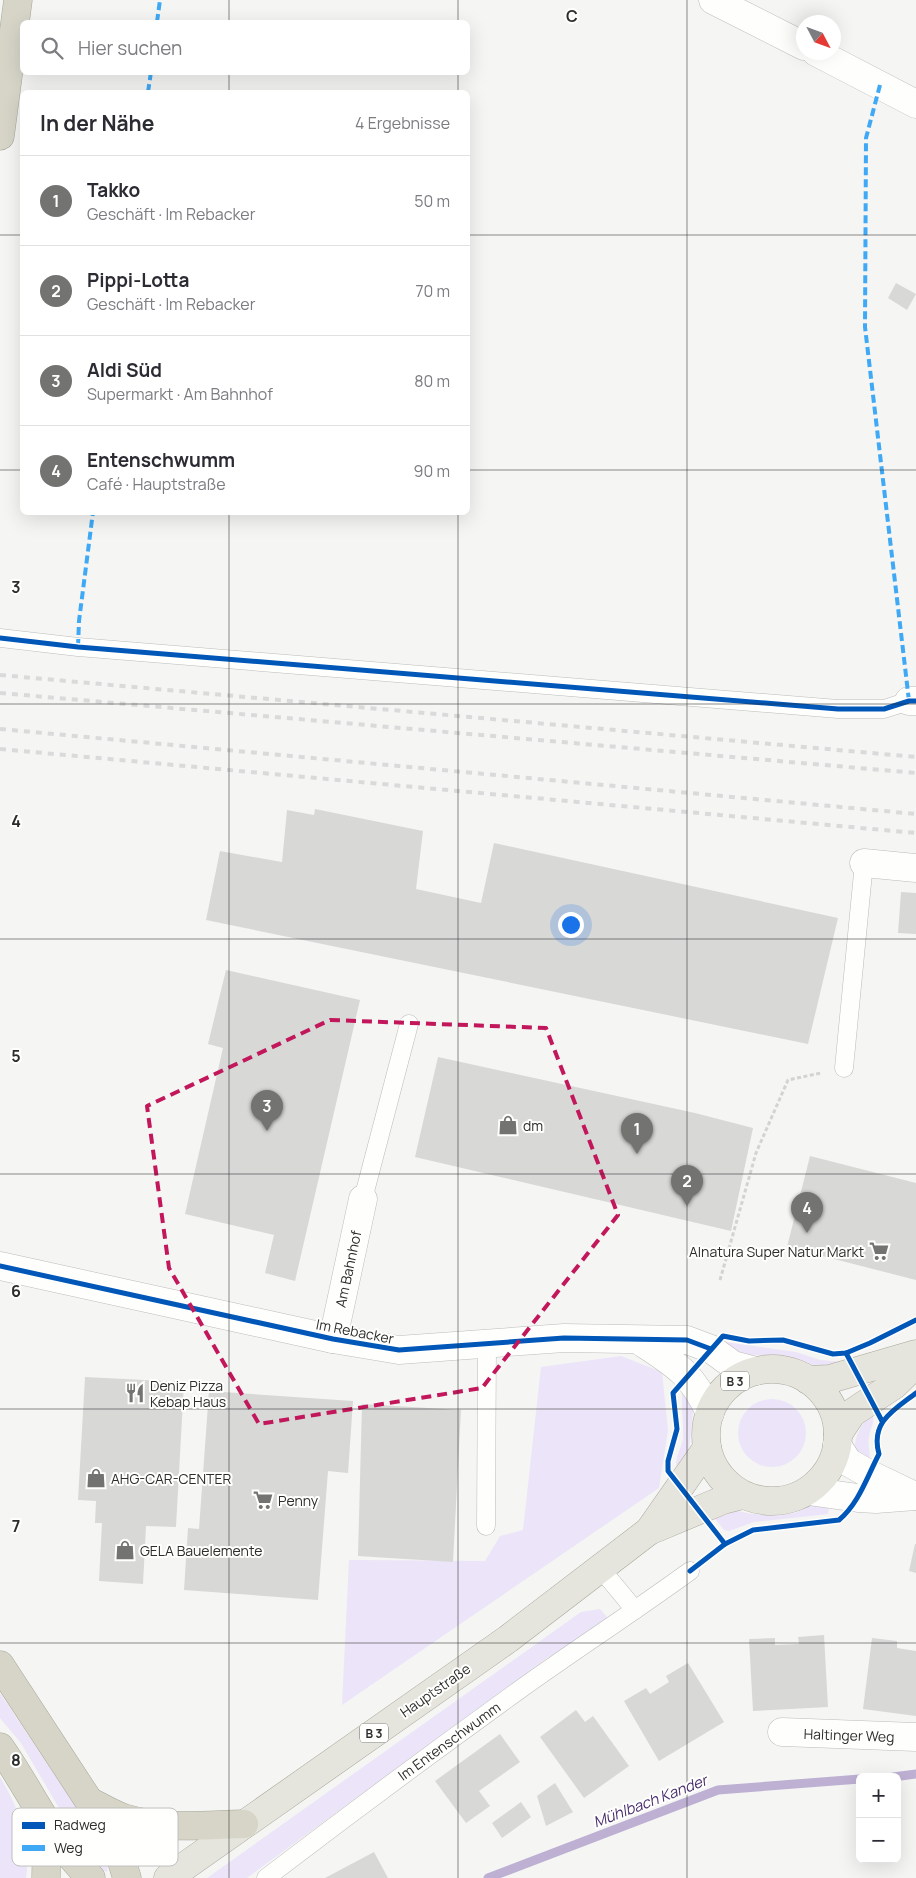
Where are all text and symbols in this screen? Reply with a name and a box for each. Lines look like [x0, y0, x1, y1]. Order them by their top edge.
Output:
text: C [566, 5, 578, 27]
north arrow [796, 15, 841, 60]
search box [20, 20, 470, 75]
icon: search [38, 34, 66, 62]
text: Hier suchen [78, 35, 182, 61]
text: In der Nähe [40, 109, 154, 137]
text: 4 Ergebnisse [355, 112, 450, 134]
text: Takko [87, 177, 140, 203]
text: 1 [52, 190, 60, 212]
text: 50 m [414, 190, 450, 212]
text: Geschäft · Im Rebacker [87, 203, 255, 225]
text: Pippi-Lotta [87, 267, 189, 293]
text: 2 [51, 280, 61, 302]
text: 70 m [415, 280, 450, 302]
text: Geschäft · Im Rebacker [87, 293, 255, 315]
text: Aldi Süd [87, 357, 162, 383]
text: 3 [51, 370, 61, 392]
text: 80 m [414, 370, 450, 392]
text: Supermarkt · Am Bahnhof [87, 383, 273, 405]
text: Entenschwumm [87, 447, 235, 473]
text: 4 [51, 460, 61, 482]
text: 90 m [414, 460, 450, 482]
text: Café · Hauptstraße [87, 473, 226, 495]
text: 3 [11, 576, 21, 598]
text: 4 [11, 810, 21, 832]
your location [558, 912, 584, 938]
text: 5 [11, 1045, 21, 1067]
pin: 3 [251, 1090, 283, 1131]
pin: 1 [621, 1113, 653, 1154]
shop icon: dm [497, 1114, 519, 1136]
place label: dm [523, 1116, 543, 1135]
pin: 2 [671, 1165, 703, 1206]
pin: 4 [791, 1192, 823, 1233]
street label: Am Bahnhof [331, 1229, 365, 1309]
supermarket icon: Alnatura Super Natur Markt [868, 1240, 890, 1262]
place label: Alnatura Super Natur Markt [689, 1242, 864, 1261]
text: 6 [11, 1280, 21, 1302]
street label: Im Rebacker [315, 1314, 395, 1348]
road number: B 3 [721, 1372, 749, 1390]
place label: Deniz Pizza Kebap Haus [150, 1376, 226, 1411]
restaurant icon: Deniz Pizza Kebap Haus [124, 1382, 146, 1404]
shop icon: AHG-CAR-CENTER [85, 1467, 107, 1489]
place label: AHG-CAR-CENTER [111, 1469, 231, 1488]
supermarket icon: Penny [252, 1489, 274, 1511]
place label: Penny [278, 1491, 319, 1510]
text: 7 [12, 1515, 20, 1537]
shop icon: GELA Bauelemente [114, 1539, 136, 1561]
place label: GELA Bauelemente [140, 1541, 262, 1560]
street label: Hauptstraße [396, 1659, 474, 1721]
street label: Im Entenschwumm [394, 1697, 504, 1785]
road number: B 3 [360, 1724, 388, 1742]
street label: Haltinger Weg [803, 1724, 895, 1746]
text: 8 [11, 1749, 21, 1771]
water label: Mühlbach Kander [590, 1769, 712, 1832]
map controls [856, 1773, 901, 1863]
button: + [856, 1773, 901, 1818]
legend [12, 1808, 178, 1866]
text: Radweg [54, 1815, 106, 1834]
button: − [856, 1818, 901, 1863]
text: Weg [54, 1838, 83, 1857]

